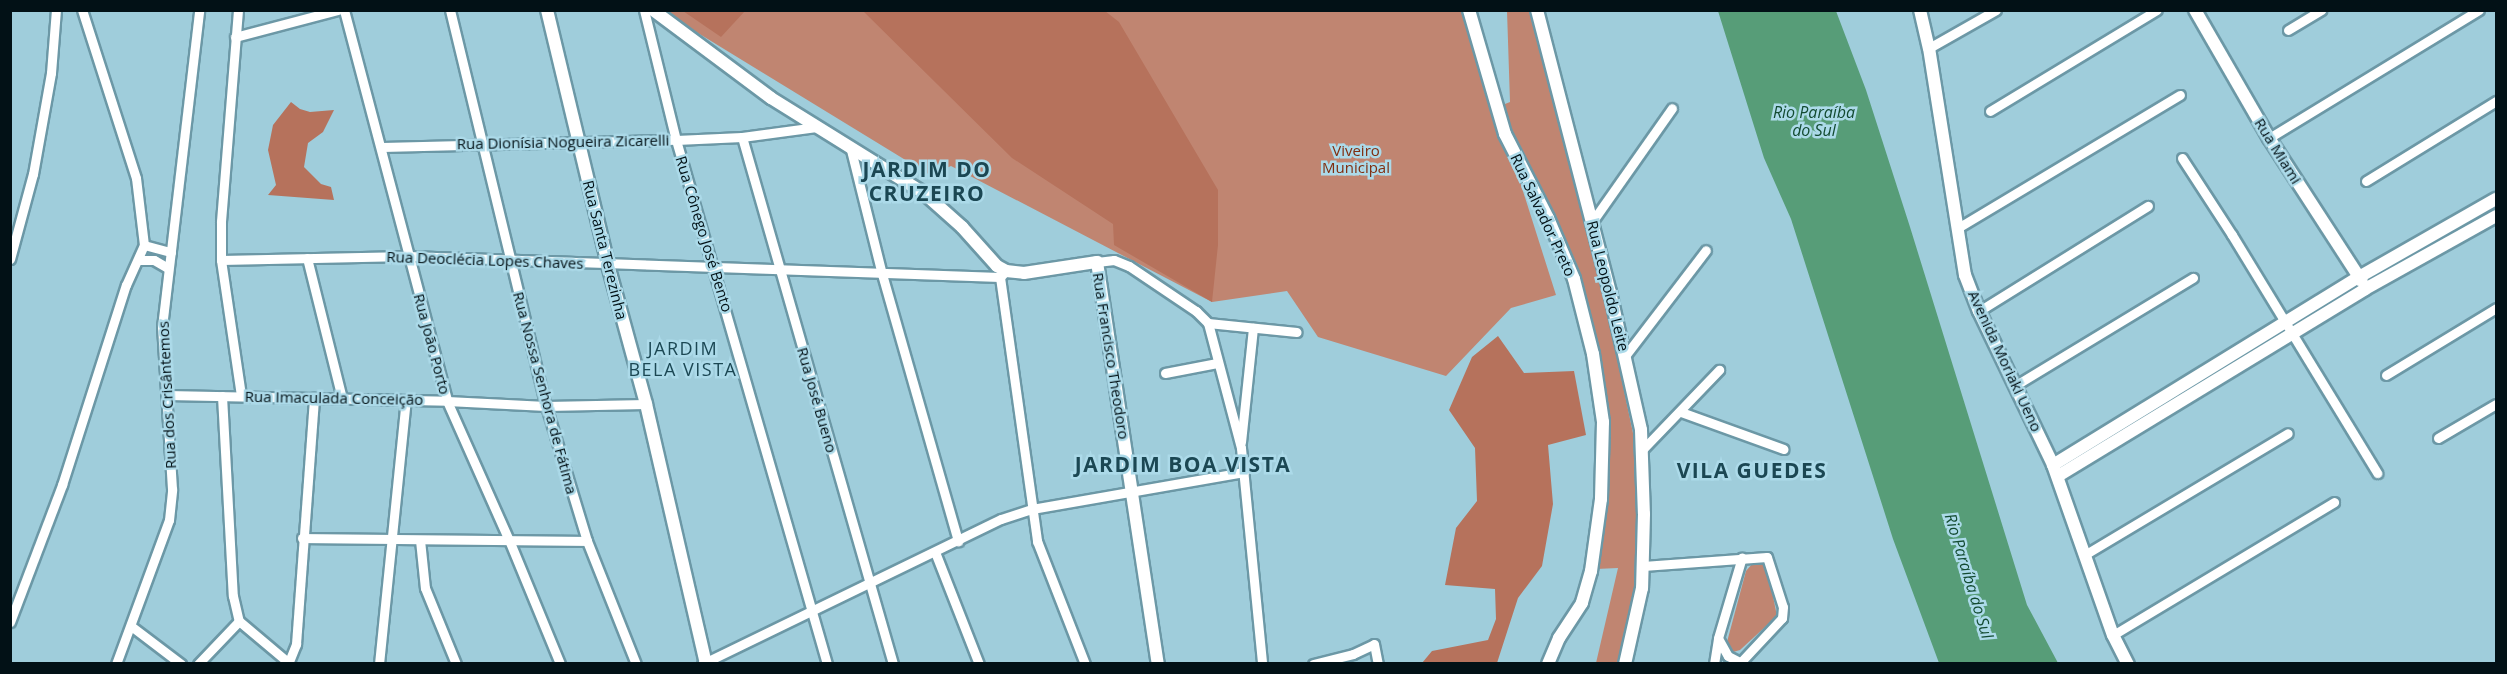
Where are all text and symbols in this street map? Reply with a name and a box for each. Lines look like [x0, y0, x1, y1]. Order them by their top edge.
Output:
water label: Rio Paraíba do Sul [1773, 102, 1855, 140]
street label: Rua Miami [2251, 115, 2305, 187]
street label: Rua Dionísia Nogueira Zicarelli [457, 131, 669, 153]
park label: Viveiro Municipal [1322, 141, 1390, 176]
street label: Rua Salvador Preto [1507, 151, 1579, 279]
street label: Rua Cônego José Bento [672, 154, 736, 314]
district label: JARDIM DO CRUZEIRO [863, 156, 991, 206]
street label: Rua Santa Terezinha [579, 179, 631, 321]
street label: Rua Leopoldo Leite [1583, 219, 1633, 353]
street label: Rua Deoclécia Lopes Chaves [386, 248, 584, 272]
street label: Rua Francisco Theodoro [1089, 271, 1133, 441]
street label: Avenida Moriaki Ueno [1964, 288, 2046, 434]
street label: Rua Nossa Senhora de Fátima [509, 290, 581, 496]
street label: Rua João Porto [410, 292, 454, 396]
street label: Rua dos Crisântemos [154, 321, 180, 469]
district label: JARDIM BELA VISTA [628, 338, 738, 380]
street label: Rua José Bueno [793, 345, 841, 455]
street label: Rua Imaculada Conceição [245, 387, 423, 409]
district label: JARDIM BOA VISTA [1075, 451, 1291, 477]
district label: VILA GUEDES [1677, 457, 1827, 483]
water label: Rio Paraíba do Sul [1941, 511, 1997, 641]

